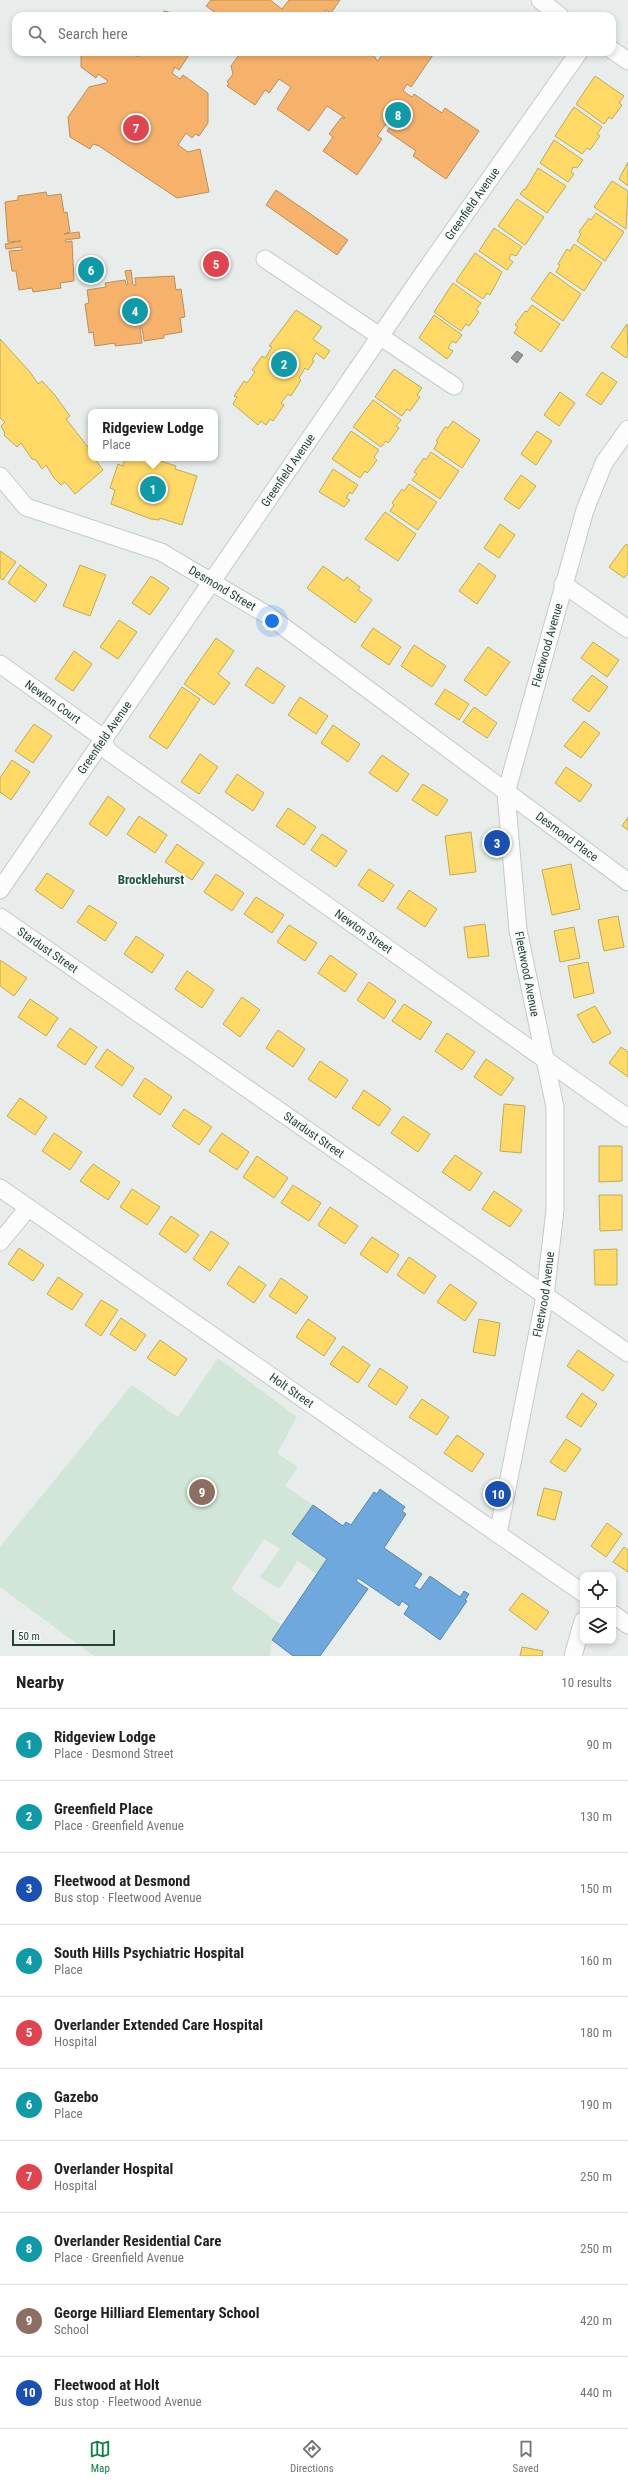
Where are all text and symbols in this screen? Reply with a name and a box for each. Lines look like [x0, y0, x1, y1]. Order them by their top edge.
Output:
search box [12, 12, 616, 56]
icon: search [26, 23, 48, 45]
text: Search here [58, 25, 128, 43]
pin: 8 [385, 100, 411, 130]
pin: 7 [123, 113, 149, 143]
street label: Greenfield Avenue [442, 165, 503, 243]
pin: 5 [203, 249, 229, 279]
pin: 6 [78, 255, 104, 285]
pin: 4 [122, 296, 148, 326]
pin: 2 [271, 349, 297, 379]
popup [88, 409, 218, 461]
text: Ridgeview Lodge [102, 419, 204, 437]
street label: Greenfield Avenue [258, 431, 318, 509]
text: Place [102, 437, 131, 452]
pin: 1 [140, 474, 166, 504]
street label: Desmond Street [186, 563, 259, 614]
street label: Fleetwood Avenue [529, 601, 566, 689]
your location [262, 611, 282, 631]
street label: Newton Court [22, 677, 84, 727]
street label: Greenfield Avenue [75, 698, 135, 777]
street label: Desmond Place [533, 809, 601, 865]
pin: 3 [484, 828, 510, 858]
district label: Brocklehurst [118, 872, 184, 887]
street label: Newton Street [332, 906, 395, 957]
street label: Stardust Street [15, 924, 81, 976]
street label: Fleetwood Avenue [512, 930, 542, 1018]
street label: Stardust Street [281, 1109, 347, 1161]
street label: Fleetwood Avenue [530, 1250, 557, 1338]
street label: Holt Street [267, 1370, 317, 1411]
pin: 9 [189, 1477, 215, 1507]
pin: 10 [485, 1479, 511, 1509]
map controls [580, 1572, 616, 1644]
button: locate [580, 1572, 616, 1608]
button: layers [580, 1608, 616, 1644]
scale bar [12, 1628, 115, 1647]
text: 50 m [18, 1630, 40, 1643]
text: Nearby [16, 1672, 64, 1692]
text: 10 results [561, 1675, 612, 1690]
text: Ridgeview Lodge [54, 1728, 156, 1746]
text: 1 [26, 1737, 32, 1752]
text: 90 m [586, 1737, 612, 1752]
text: Place · Desmond Street [54, 1746, 174, 1761]
text: Greenfield Place [54, 1800, 153, 1818]
text: 2 [26, 1809, 32, 1824]
text: 130 m [580, 1809, 612, 1824]
text: Place · Greenfield Avenue [54, 1818, 184, 1833]
text: Fleetwood at Desmond [54, 1872, 190, 1890]
text: 3 [26, 1881, 32, 1896]
text: 150 m [580, 1881, 612, 1896]
text: Bus stop · Fleetwood Avenue [54, 1890, 202, 1905]
text: South Hills Psychiatric Hospital [54, 1944, 244, 1962]
text: 4 [26, 1953, 32, 1968]
text: 160 m [580, 1953, 612, 1968]
text: Place [54, 1962, 83, 1977]
text: Overlander Extended Care Hospital [54, 2016, 263, 2034]
text: 5 [26, 2025, 32, 2040]
text: 180 m [580, 2025, 612, 2040]
text: Hospital [54, 2034, 97, 2049]
text: Gazebo [54, 2088, 99, 2106]
text: 6 [26, 2097, 32, 2112]
text: 190 m [580, 2097, 612, 2112]
text: Place [54, 2106, 83, 2121]
text: Overlander Hospital [54, 2160, 173, 2178]
text: 7 [26, 2169, 32, 2184]
text: 250 m [580, 2169, 612, 2184]
text: Hospital [54, 2178, 97, 2193]
text: Overlander Residential Care [54, 2232, 221, 2250]
text: 8 [26, 2241, 32, 2256]
text: 250 m [580, 2241, 612, 2256]
text: Place · Greenfield Avenue [54, 2250, 184, 2265]
text: George Hilliard Elementary School [54, 2304, 260, 2322]
text: 9 [26, 2313, 32, 2328]
text: 420 m [580, 2313, 612, 2328]
text: School [54, 2322, 89, 2337]
text: Fleetwood at Holt [54, 2376, 159, 2394]
text: 10 [22, 2385, 36, 2400]
text: 440 m [580, 2385, 612, 2400]
text: Bus stop · Fleetwood Avenue [54, 2394, 202, 2409]
tab: Map [89, 2438, 111, 2475]
tab: Directions [290, 2438, 334, 2475]
tab: Saved [513, 2438, 539, 2475]

